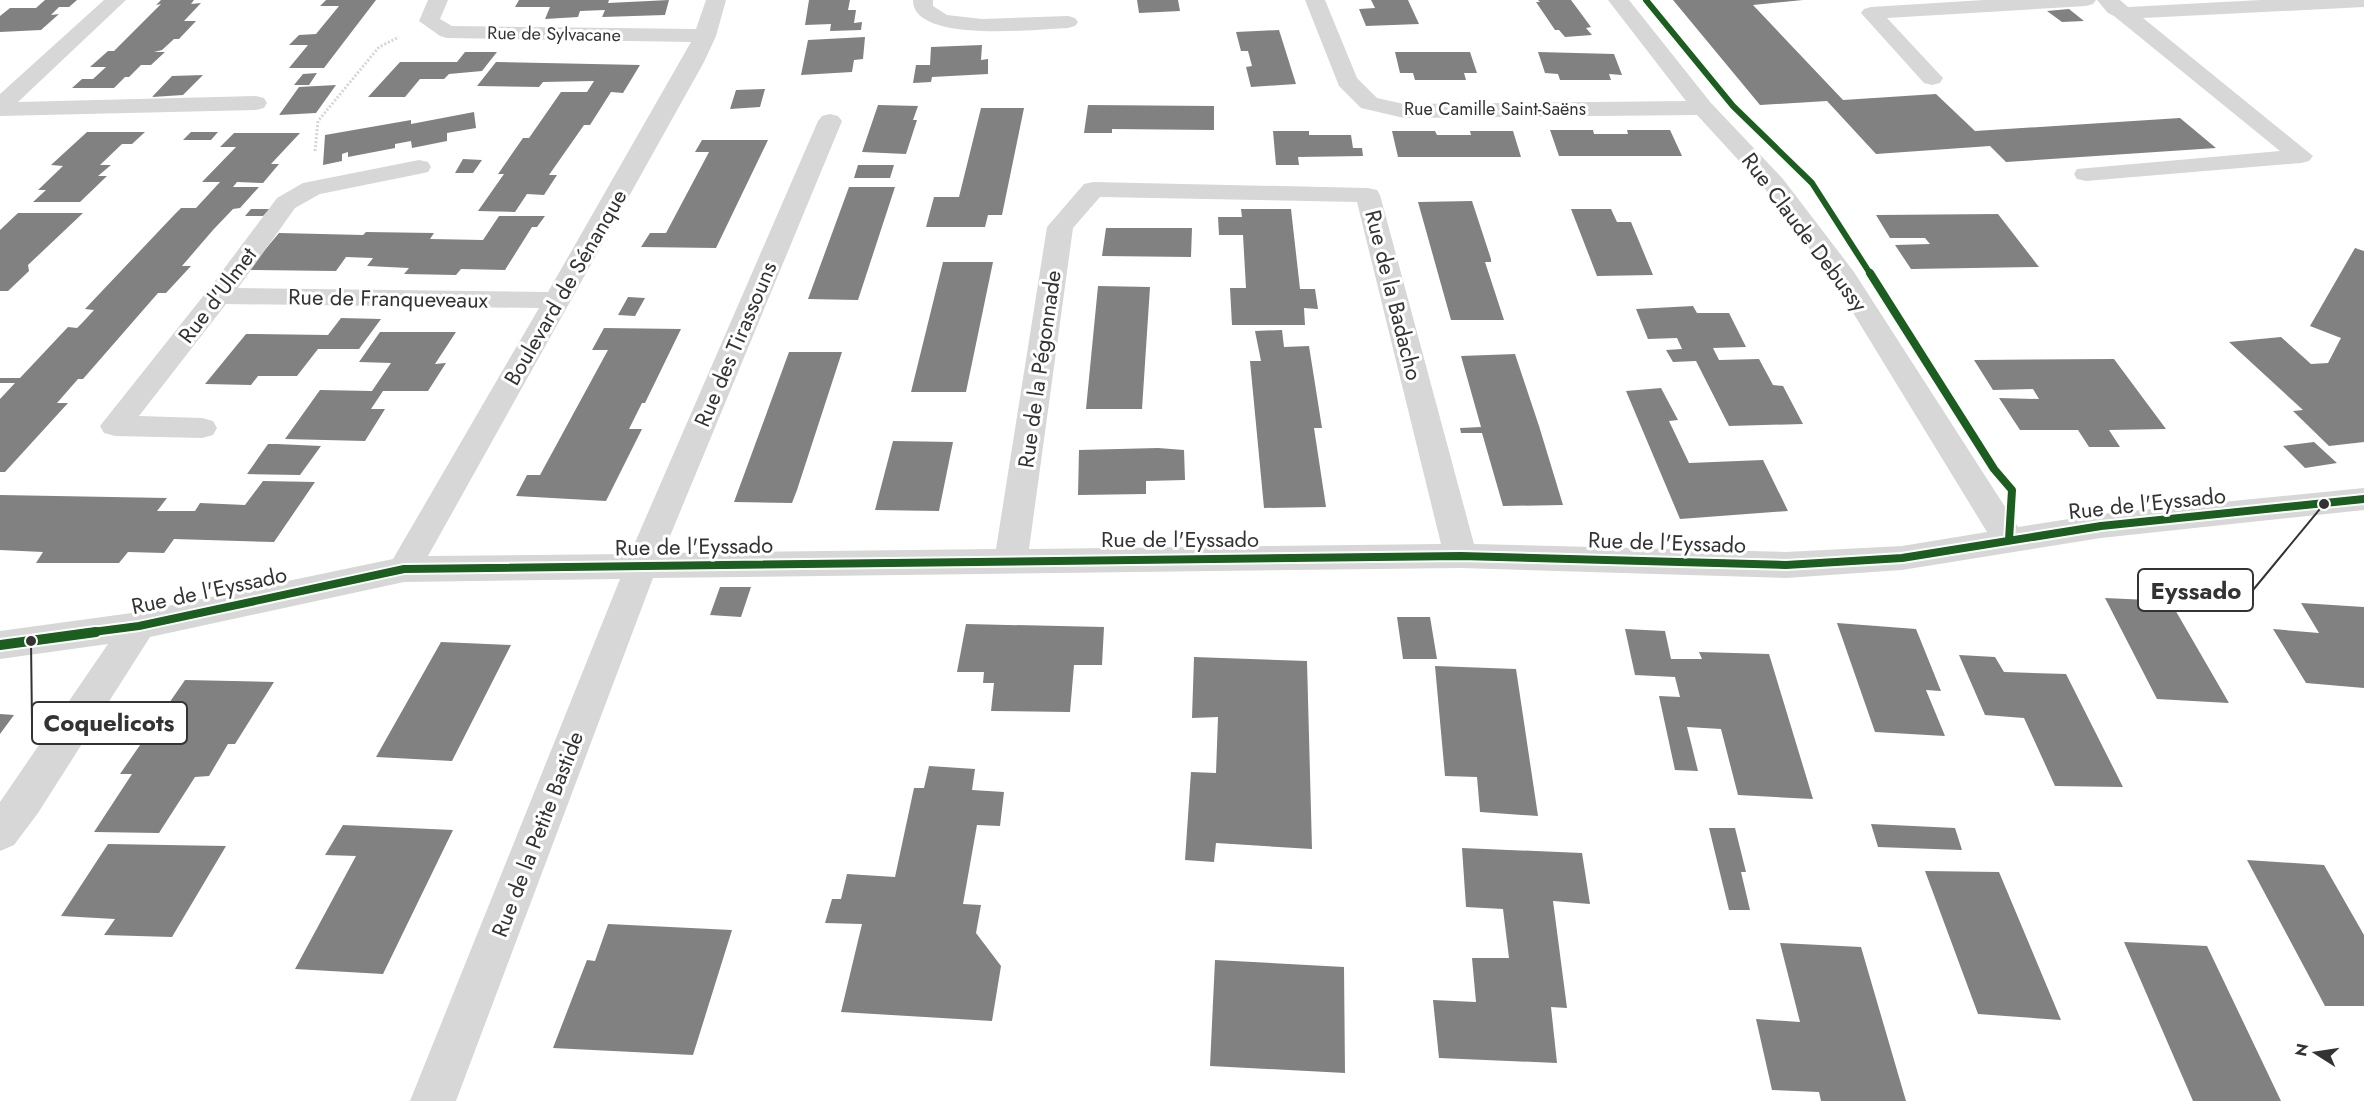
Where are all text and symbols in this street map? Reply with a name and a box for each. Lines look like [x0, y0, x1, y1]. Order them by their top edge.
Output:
street label: Rue de Sylvacane [487, 20, 621, 48]
street label: Rue Camille Saint-Saëns [1404, 96, 1586, 122]
street label: Rue Claude Debussy [1734, 146, 1876, 319]
street label: Boulevard de Sénanque [496, 183, 634, 391]
street label: Rue de la Badacho [1357, 206, 1431, 384]
street label: Rue d'Ulmet [170, 240, 264, 350]
street label: Rue des Tirassouns [686, 256, 784, 432]
street label: Rue de la Pégonnade [1009, 268, 1069, 470]
street label: Rue de Franqueveaux [288, 280, 489, 316]
street label: Rue de l'Eyssado [2067, 479, 2227, 527]
street label: Rue de l'Eyssado [1101, 523, 1259, 555]
street label: Rue de l'Eyssado [1587, 523, 1747, 561]
street label: Rue de l'Eyssado [615, 529, 773, 563]
street label: Rue de l'Eyssado [128, 558, 290, 622]
callout: Eyssado [2138, 569, 2253, 611]
text: Eyssado [2151, 573, 2241, 608]
callout: Coquelicots [32, 702, 187, 744]
text: Coquelicots [43, 705, 175, 740]
street label: Rue de la Petite Bastide [483, 726, 591, 942]
north arrow [2286, 1023, 2346, 1083]
text: N [2289, 1041, 2314, 1059]

